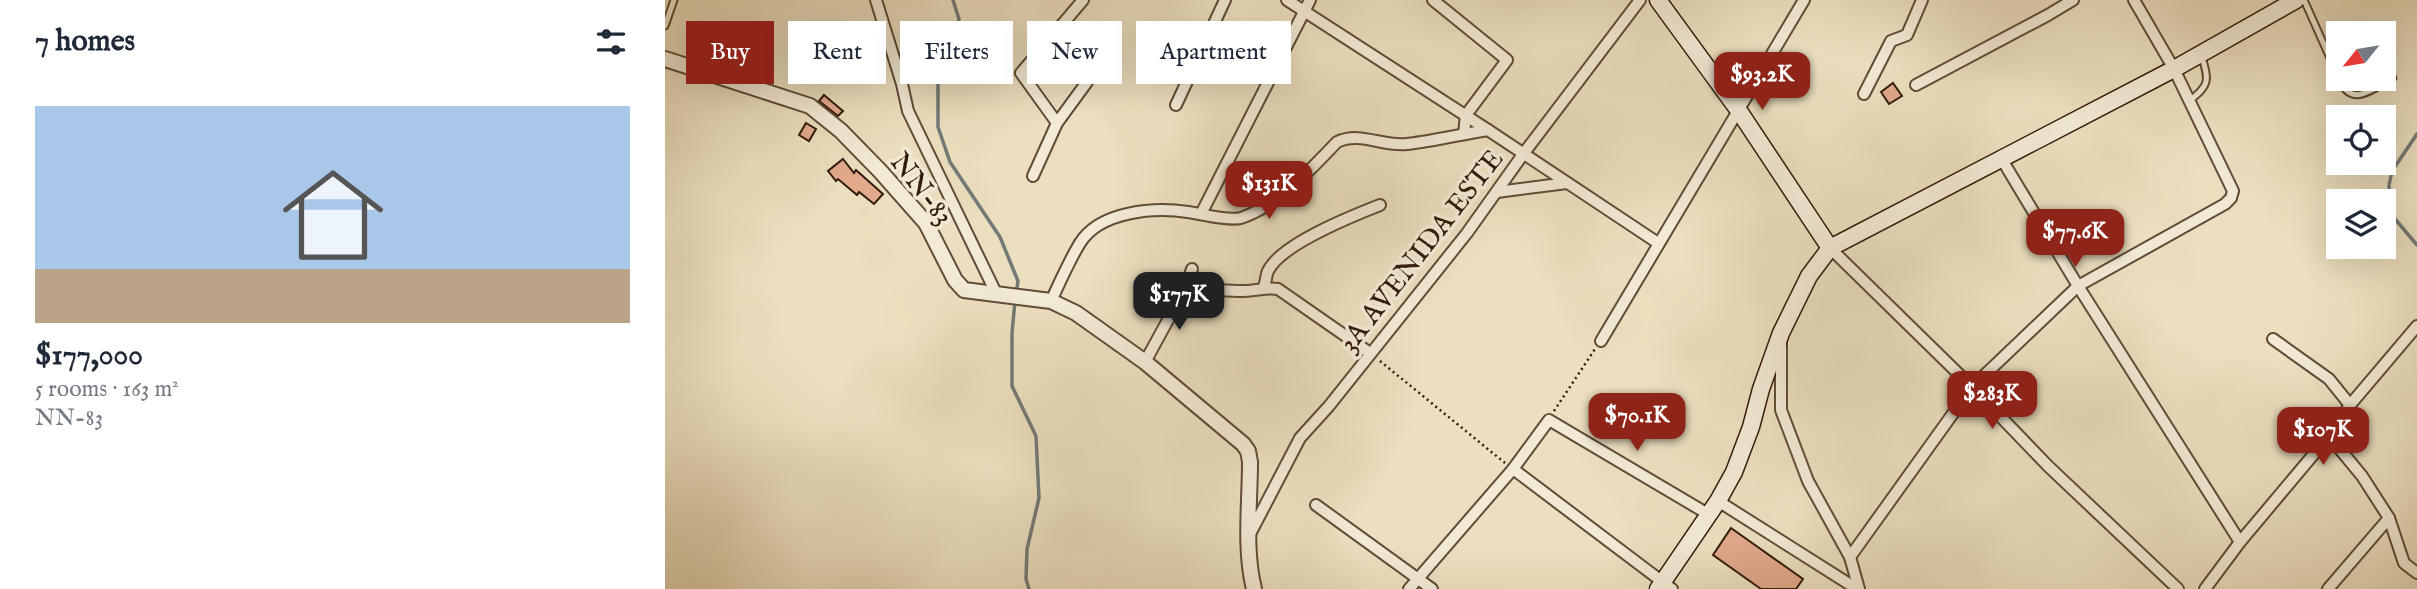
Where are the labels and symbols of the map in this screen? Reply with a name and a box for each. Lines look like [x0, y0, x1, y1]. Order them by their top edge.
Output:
north arrow [2326, 21, 2396, 91]
pin: $93.2K [1705, 52, 1819, 112]
street label: 3A AVENIDA ESTE [1332, 143, 1512, 360]
street label: NN-83 [882, 146, 960, 233]
pin: $131K [1220, 162, 1318, 221]
pin: $77.6K [2018, 210, 2132, 269]
pin: $177K [1130, 272, 1228, 332]
pin: $283K [1943, 372, 2041, 431]
pin: $70.1K [1580, 393, 1694, 453]
pin: $107K [2274, 407, 2372, 467]

